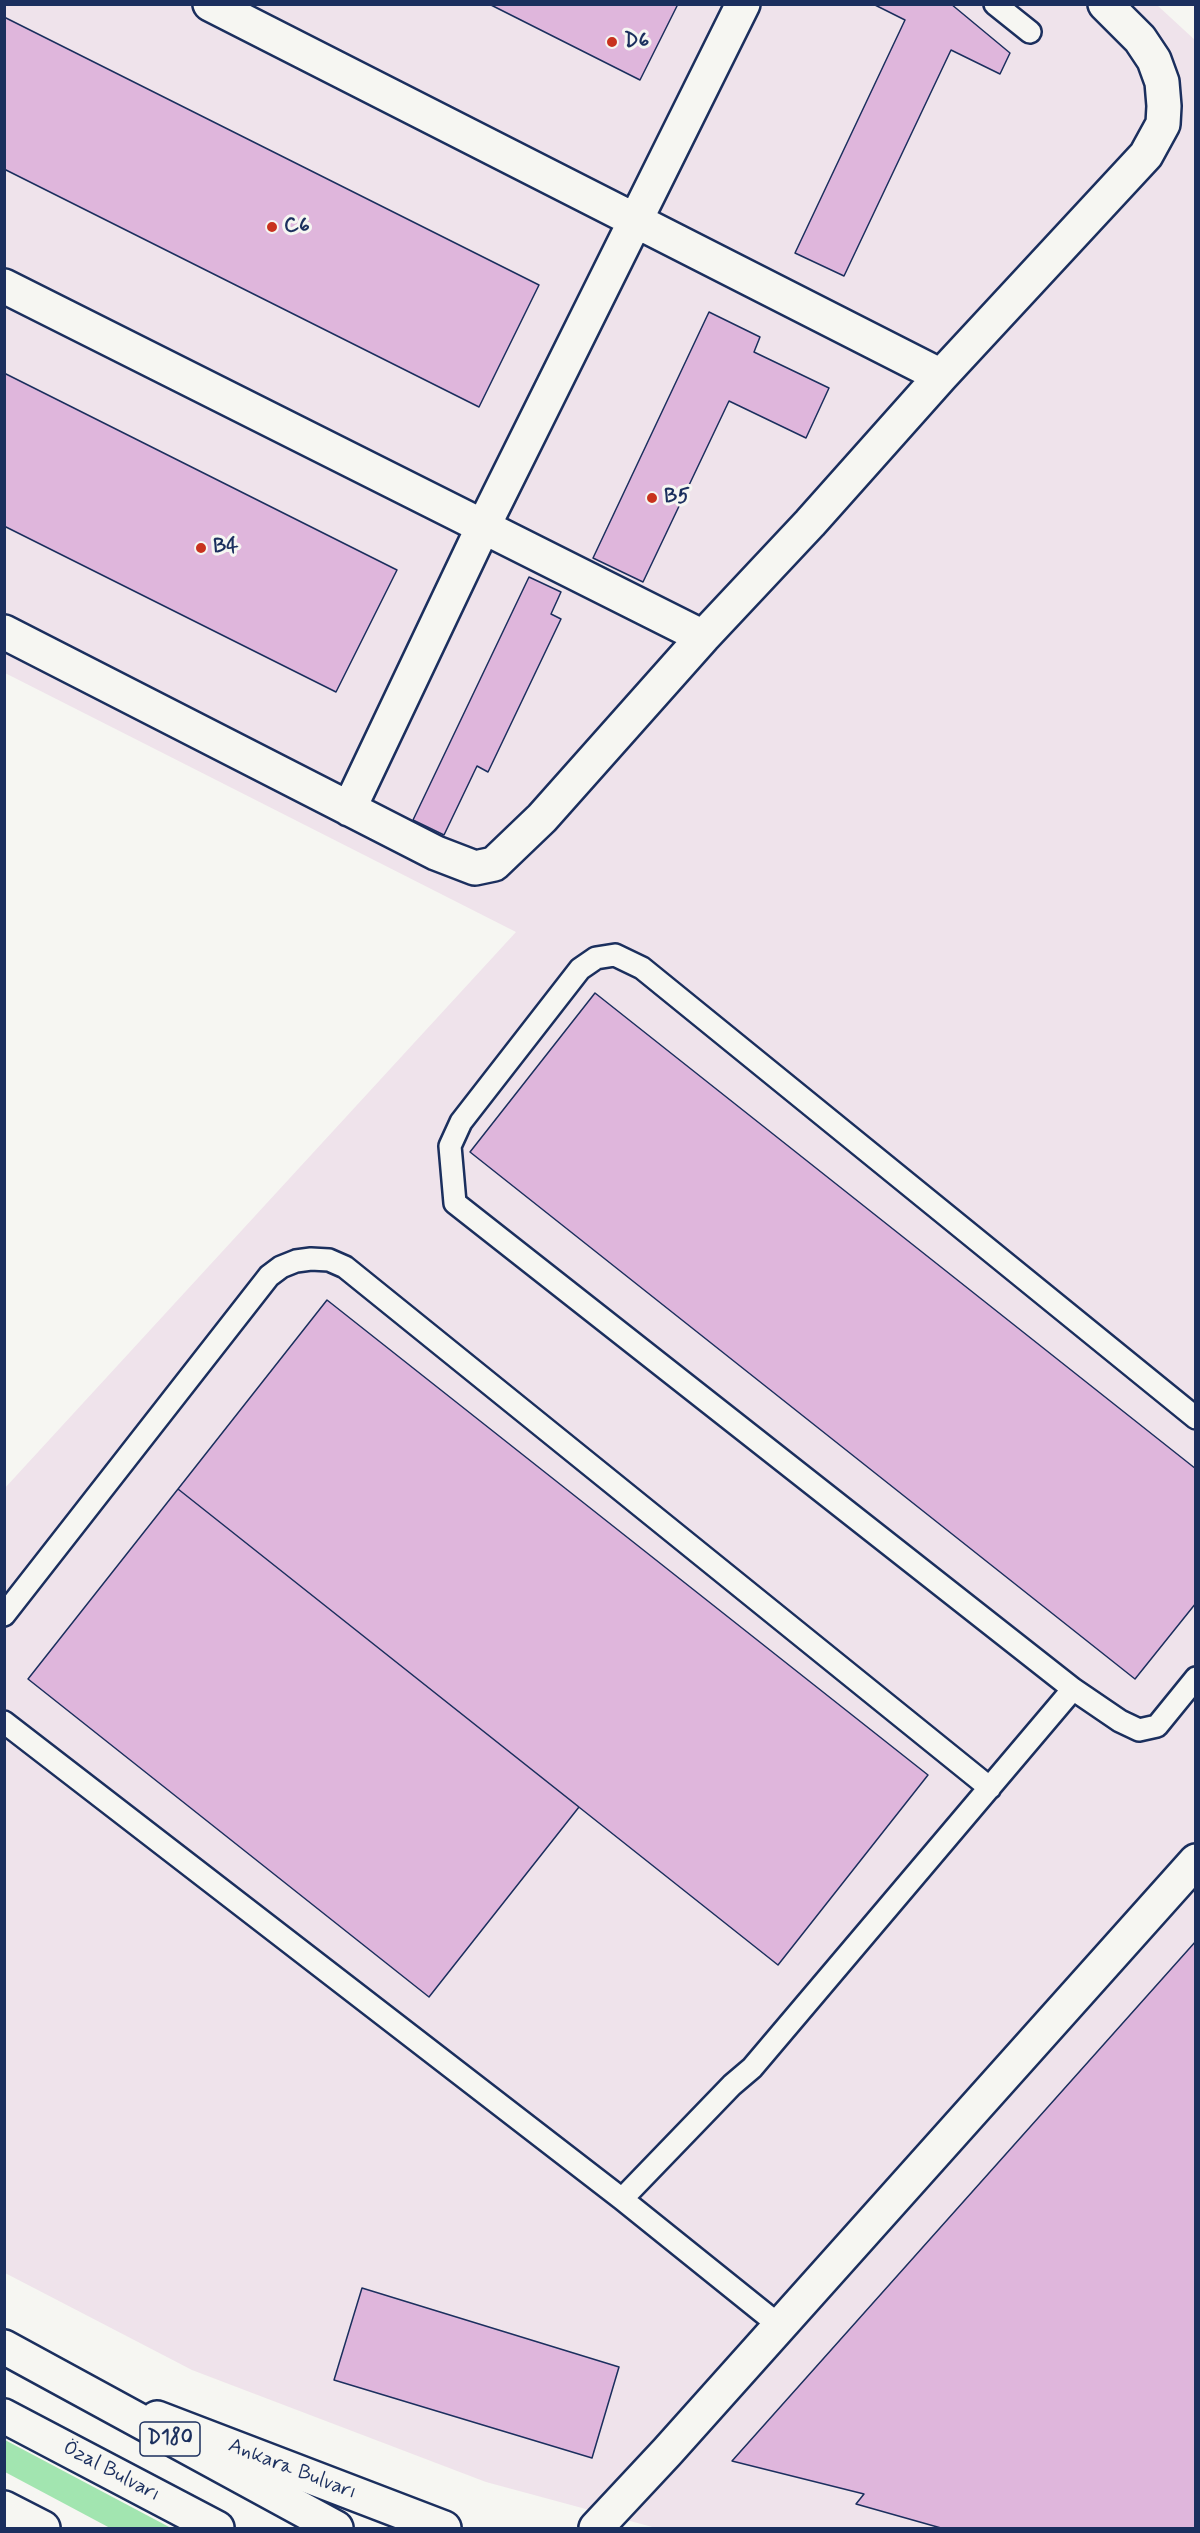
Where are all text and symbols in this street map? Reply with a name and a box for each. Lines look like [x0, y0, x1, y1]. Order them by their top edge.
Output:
place label: D6 [624, 29, 649, 55]
marker: D6 [605, 35, 619, 49]
place label: C6 [284, 214, 310, 240]
marker: C6 [265, 220, 279, 234]
place label: B5 [664, 485, 690, 511]
marker: B5 [645, 491, 659, 505]
place label: B4 [213, 535, 239, 561]
marker: B4 [194, 541, 208, 555]
road number: D180 [140, 2422, 200, 2456]
street label: Ankara Bulvarı [224, 2434, 360, 2506]
street label: Özal Bulvarı [58, 2436, 164, 2508]

